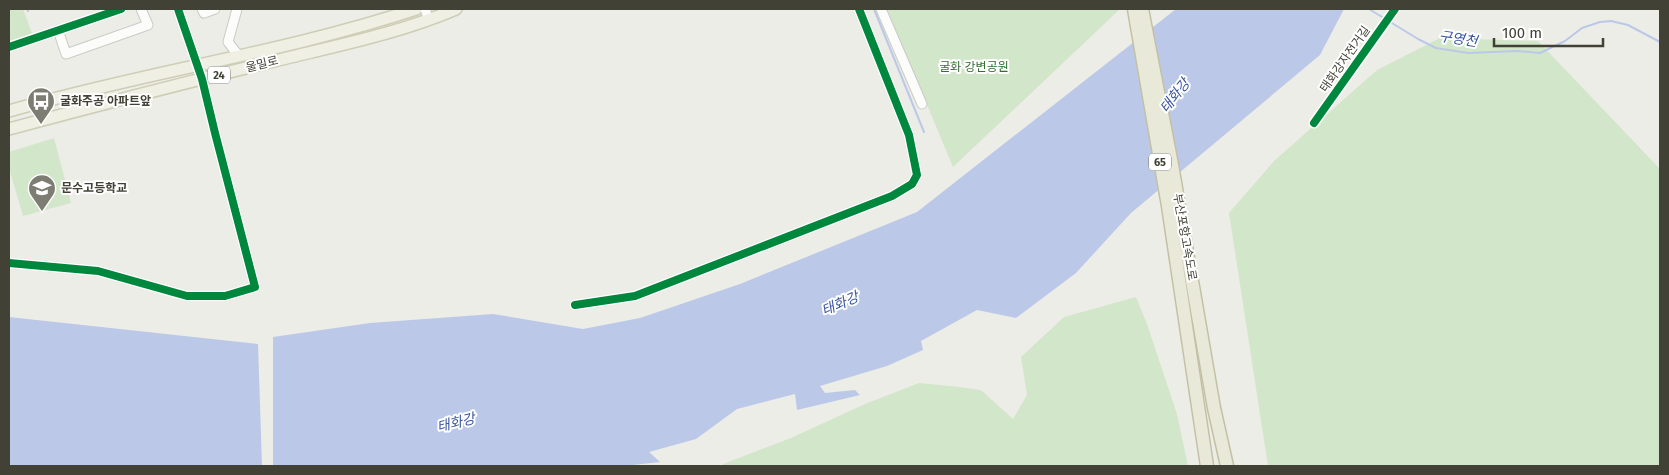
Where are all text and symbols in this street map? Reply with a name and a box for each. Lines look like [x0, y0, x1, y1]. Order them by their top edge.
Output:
scale bar [1494, 15, 1603, 47]
street label: 태화강자전거길 [1317, 23, 1373, 95]
text: 100 m [1502, 24, 1542, 42]
water label: 구영천 [1438, 28, 1480, 51]
street label: 울밀로 [244, 53, 280, 75]
park label: 굴화 강변공원 [939, 60, 1009, 74]
road number: 24 [208, 66, 230, 84]
water label: 태화강 [1156, 74, 1195, 116]
bus stop icon: 굴화주공 아파트앞 [26, 86, 56, 125]
place label: 굴화주공 아파트앞 [60, 94, 151, 108]
road number: 65 [1149, 154, 1171, 170]
school or university icon: 문수고등학교 [27, 173, 57, 212]
place label: 문수고등학교 [61, 181, 127, 195]
street label: 부산포항고속도로 [1170, 192, 1200, 282]
water label: 태화강 [819, 288, 863, 319]
water label: 태화강 [435, 410, 479, 436]

